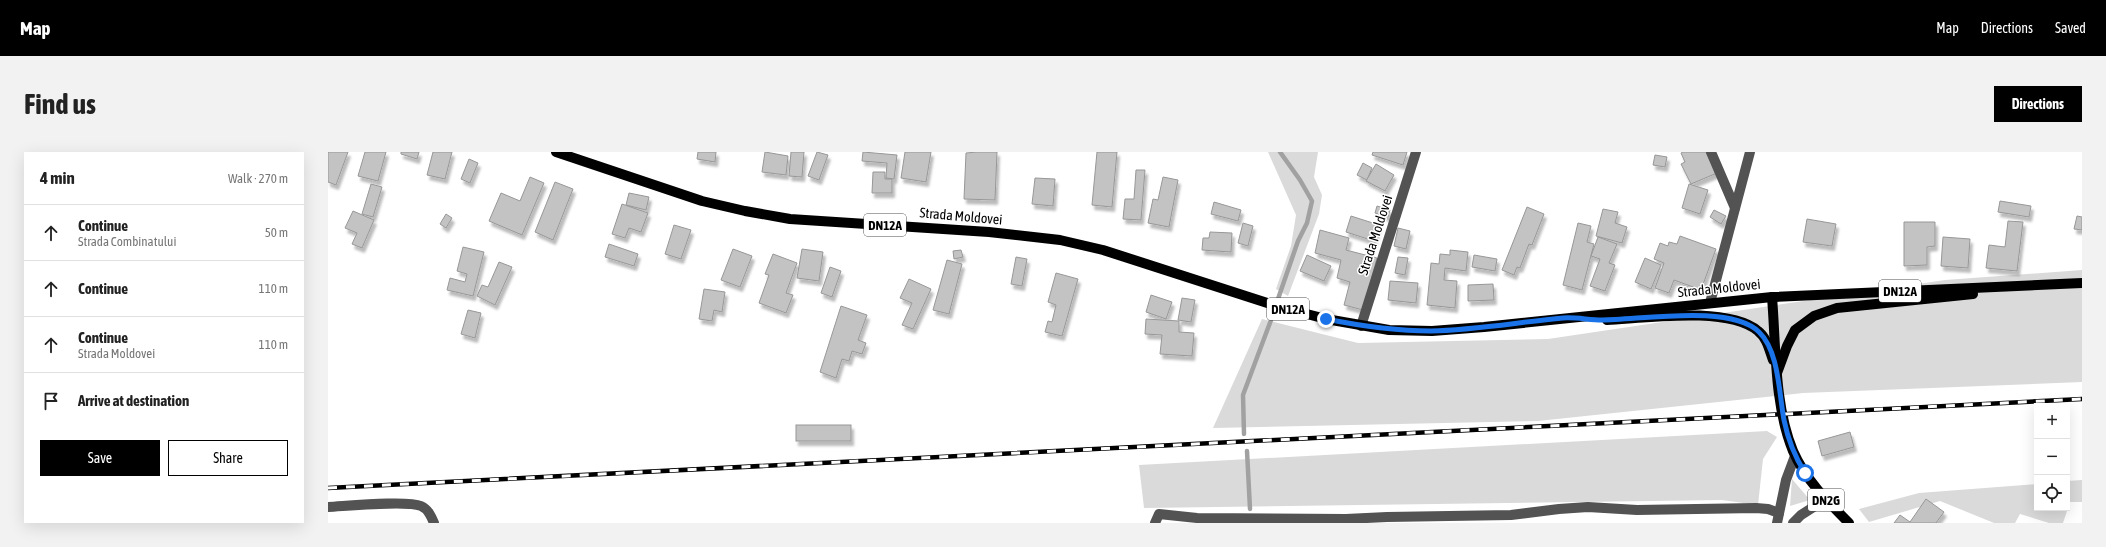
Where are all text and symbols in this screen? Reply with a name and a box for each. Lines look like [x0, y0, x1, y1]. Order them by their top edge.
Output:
text: Map [20, 17, 51, 39]
text: Map [1936, 20, 1959, 36]
text: Directions [1981, 20, 2033, 36]
text: Saved [2055, 20, 2086, 36]
button: Directions [1994, 86, 2082, 122]
text: Find us [24, 88, 96, 120]
text: 4 min [40, 168, 75, 188]
text: Walk · 270 m [228, 171, 288, 186]
street label: Strada Moldovei [1355, 193, 1395, 277]
street label: Strada Moldovei [919, 204, 1003, 228]
road number: DN12A [864, 214, 906, 236]
text: Continue [78, 217, 128, 234]
icon: ahead [40, 222, 62, 244]
text: 50 m [265, 225, 288, 240]
text: Strada Combinatului [78, 234, 176, 249]
street label: Strada Moldovei [1677, 276, 1761, 300]
icon: ahead [40, 278, 62, 300]
text: Continue [78, 280, 128, 297]
road number: DN12A [1879, 280, 1921, 302]
text: 110 m [259, 281, 288, 296]
road number: DN12A [1267, 298, 1309, 320]
route end [1317, 310, 1335, 328]
text: Continue [78, 329, 128, 346]
icon: ahead [40, 334, 62, 356]
text: 110 m [259, 337, 288, 352]
text: Strada Moldovei [78, 346, 155, 361]
icon: arrive [40, 390, 62, 412]
text: Arrive at destination [78, 392, 189, 409]
map controls [2034, 403, 2070, 511]
button: + [2034, 403, 2070, 439]
button: − [2034, 439, 2070, 475]
button: Save [40, 440, 160, 476]
button: Share [168, 440, 288, 476]
route start [1796, 464, 1814, 482]
button: locate [2034, 475, 2070, 511]
road number: DN2G [1808, 489, 1844, 511]

